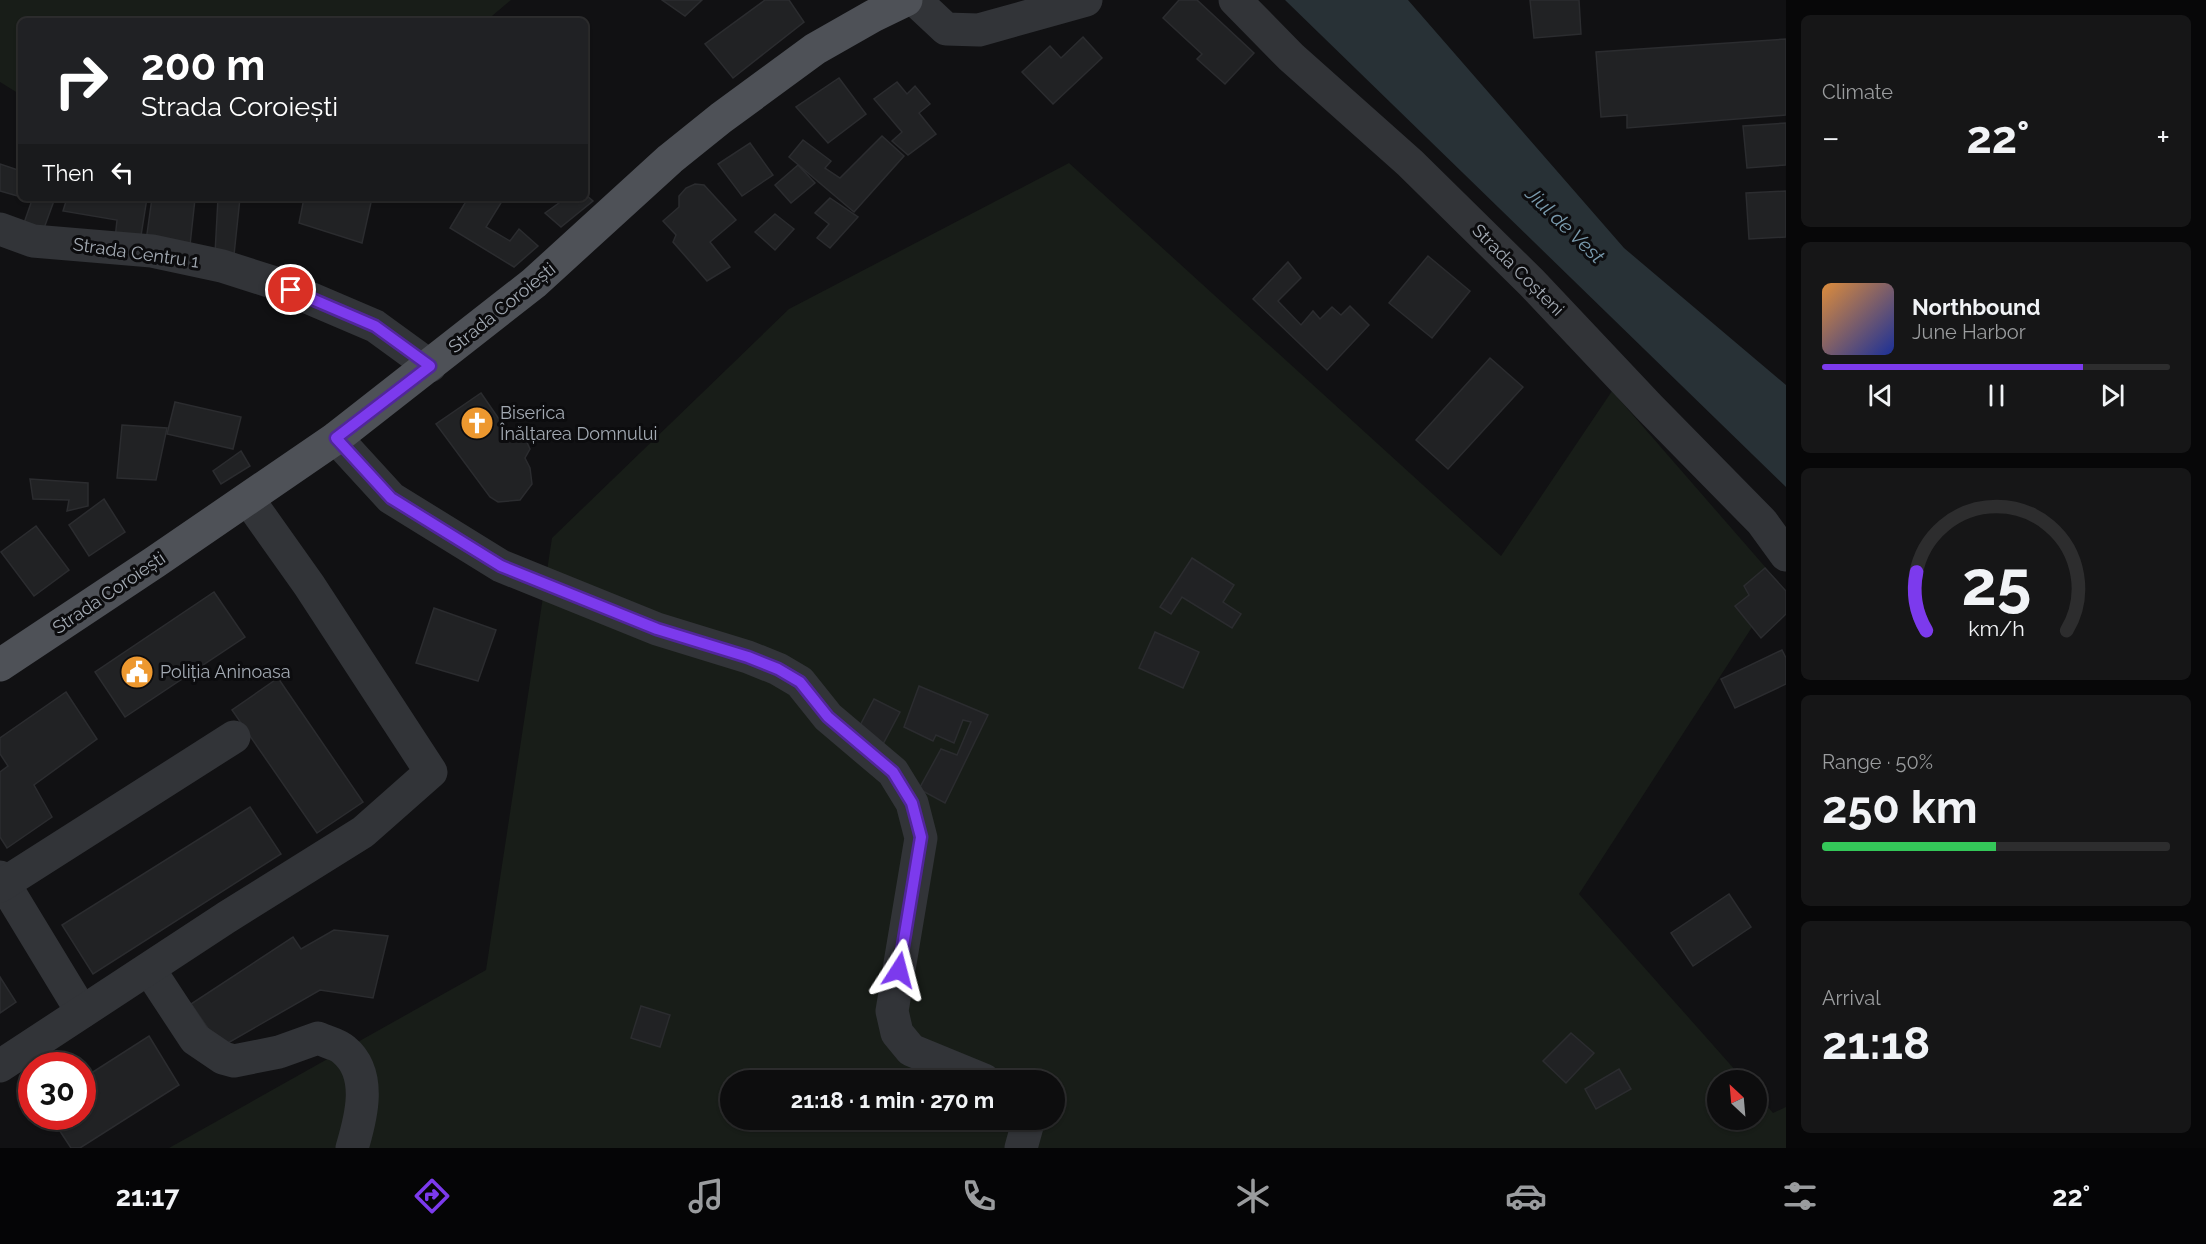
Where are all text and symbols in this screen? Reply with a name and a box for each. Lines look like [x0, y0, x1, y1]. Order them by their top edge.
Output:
text: 200 m [141, 41, 265, 90]
icon: right [42, 42, 120, 120]
text: Climate [1822, 80, 1893, 104]
text: Strada Coroiești [141, 91, 338, 122]
text: 22° [1966, 111, 2030, 164]
text: − [1822, 118, 1840, 157]
text: + [2156, 118, 2170, 157]
icon: left [106, 156, 139, 189]
text: Then [42, 160, 94, 186]
water label: Jiul de Vest [1520, 181, 1610, 269]
street label: Strada Coșteni [1468, 219, 1569, 320]
street label: Strada Centru 1 [72, 233, 201, 272]
street label: Strada Coroiești [444, 258, 559, 357]
pin [265, 264, 316, 315]
icon: arrive [274, 273, 307, 306]
text: Northbound [1912, 294, 2041, 320]
text: June Harbor [1912, 320, 2026, 344]
icon: previous [1864, 379, 1897, 412]
icon: pause [1980, 379, 2013, 412]
icon: next [2096, 379, 2129, 412]
place label: Biserica Înălțarea Domnului [500, 402, 657, 444]
church icon: Biserica Înălțarea Domnului [459, 405, 495, 441]
text: 25 [1961, 546, 2031, 620]
street label: Strada Coroiești [48, 547, 169, 638]
text: km/h [1968, 616, 2024, 641]
public building icon: Poliția Aninoasa [119, 654, 155, 690]
place label: Poliția Aninoasa [160, 661, 290, 682]
text: Range · 50% [1822, 750, 1933, 774]
text: 250 km [1822, 781, 1978, 834]
position arrow [867, 938, 931, 1002]
text: Arrival [1822, 986, 1881, 1010]
text: 21:18 [1822, 1017, 1930, 1070]
speed limit sign: 30 [18, 1052, 96, 1130]
north arrow [1707, 1070, 1767, 1130]
map controls [1707, 1070, 1767, 1130]
text: 21:18 · 1 min · 270 m [791, 1087, 994, 1113]
icon: directions [411, 1175, 453, 1217]
icon: music [685, 1175, 727, 1217]
icon: phone [958, 1175, 1000, 1217]
icon: climate [1232, 1175, 1274, 1217]
icon: car [1505, 1175, 1547, 1217]
icon: filters [1779, 1175, 1821, 1217]
text: 21:17 [116, 1181, 180, 1212]
text: 22° [2052, 1181, 2090, 1212]

